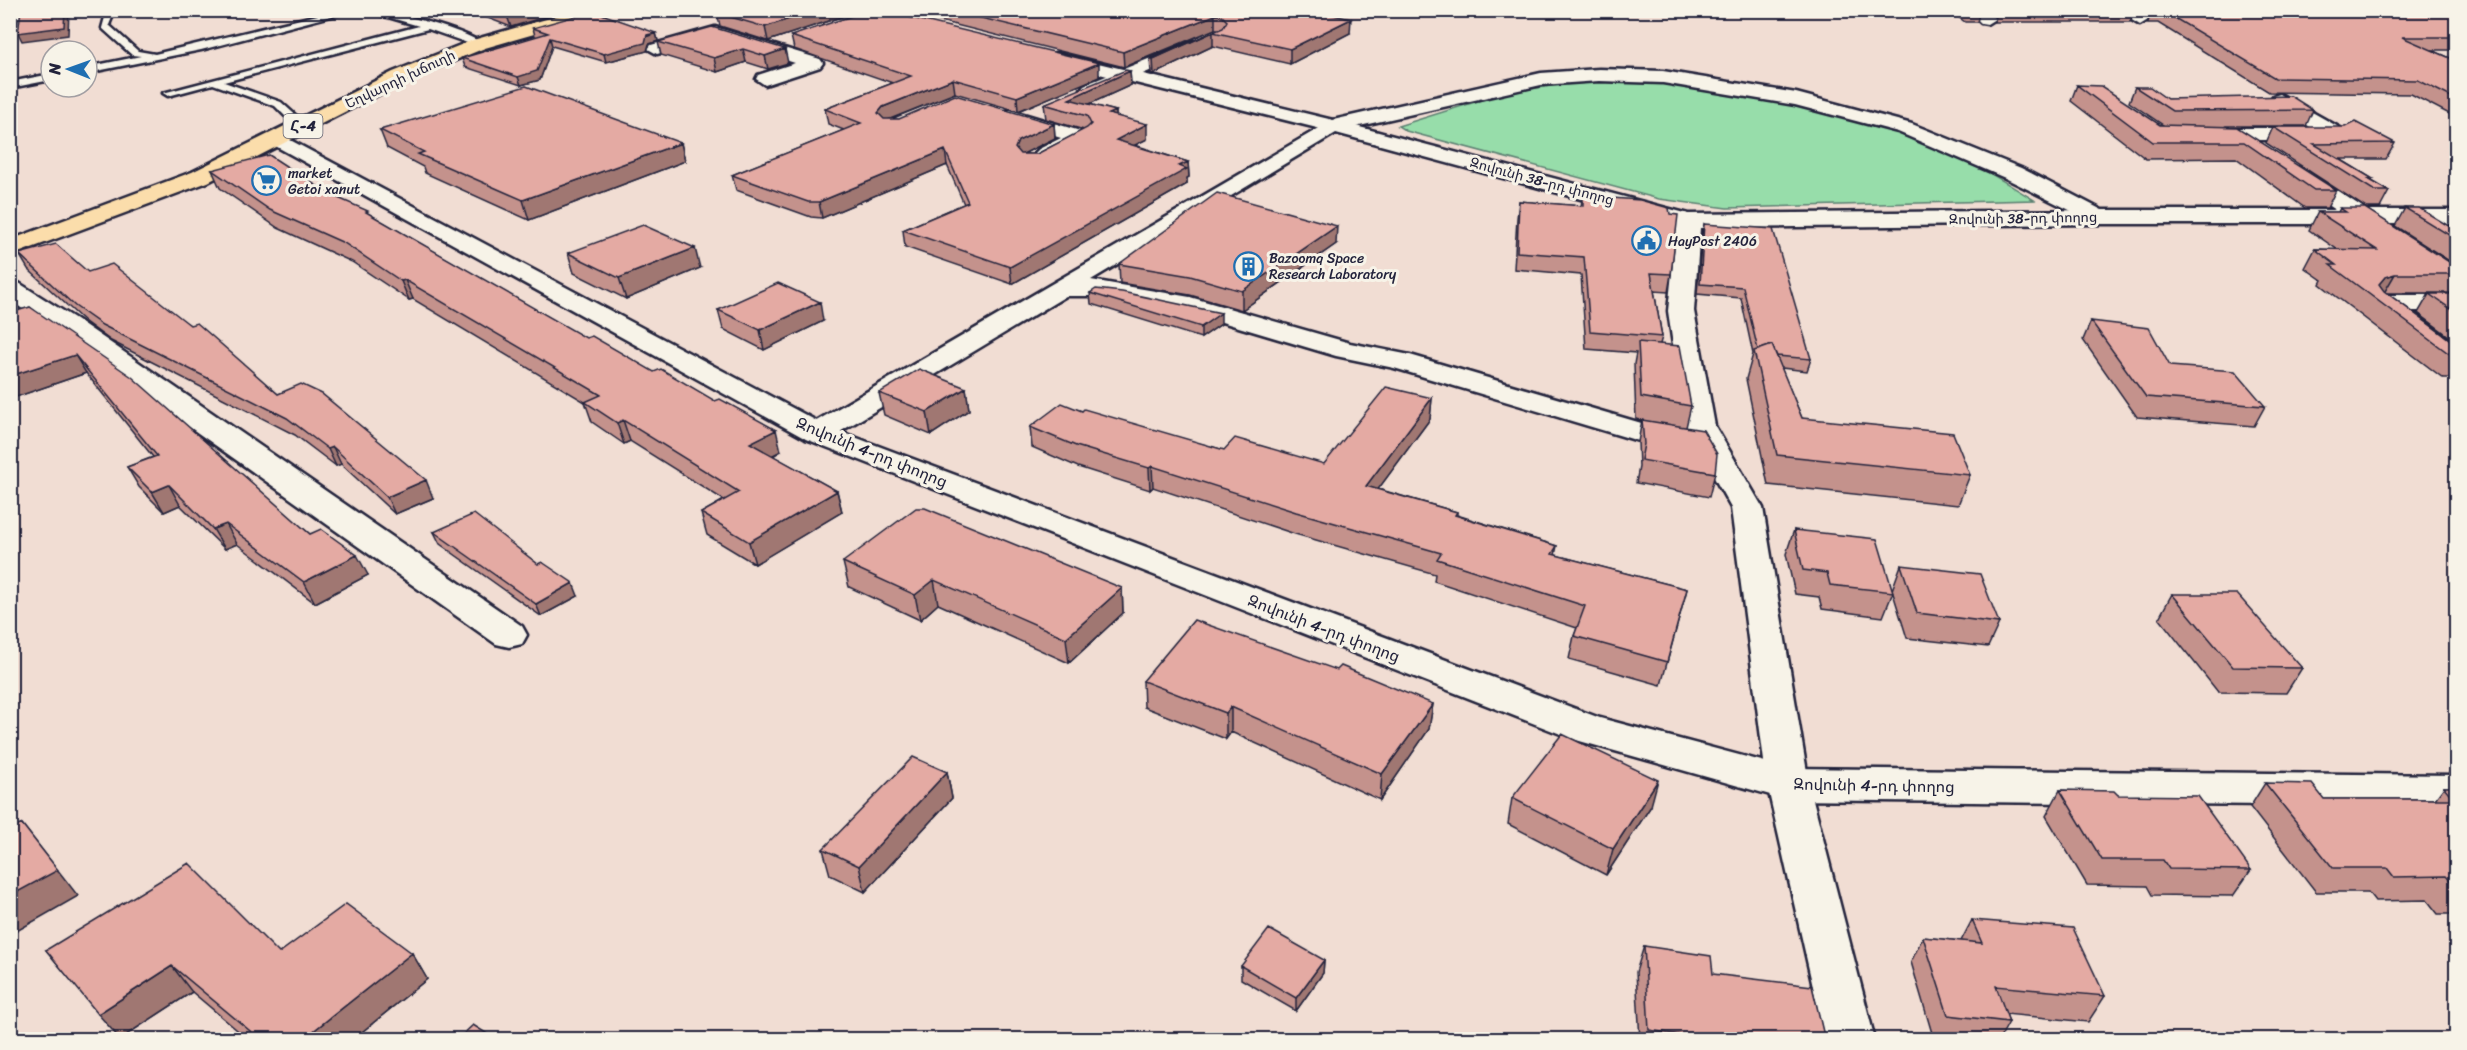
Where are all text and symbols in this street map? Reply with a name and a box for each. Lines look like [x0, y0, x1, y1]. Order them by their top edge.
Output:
north arrow [39, 39, 99, 99]
street label: Եղվարդի խճուղի [341, 43, 460, 116]
text: N [40, 62, 69, 76]
road number: Հ-4 [284, 114, 322, 138]
street label: Զովունի 38-րդ փողոց [1467, 150, 1617, 213]
place label: market Getoi xanut [288, 161, 360, 202]
supermarket icon: market Getoi xanut [251, 165, 283, 197]
street label: Զովունի 38-րդ փողոց [1949, 205, 2098, 232]
public building icon: HayPost 2406 [1631, 225, 1663, 257]
place label: HayPost 2406 [1668, 229, 1757, 254]
place label: Bazoomq Space Research Laboratory [1269, 246, 1397, 287]
building icon: Bazoomq Space Research Laboratory [1232, 250, 1264, 282]
street label: Զովունի 4-րդ փողոց [792, 409, 952, 496]
street label: Զովունի 4-րդ փողոց [1243, 586, 1404, 671]
street label: Զովունի 4-րդ փողոց [1793, 770, 1955, 801]

